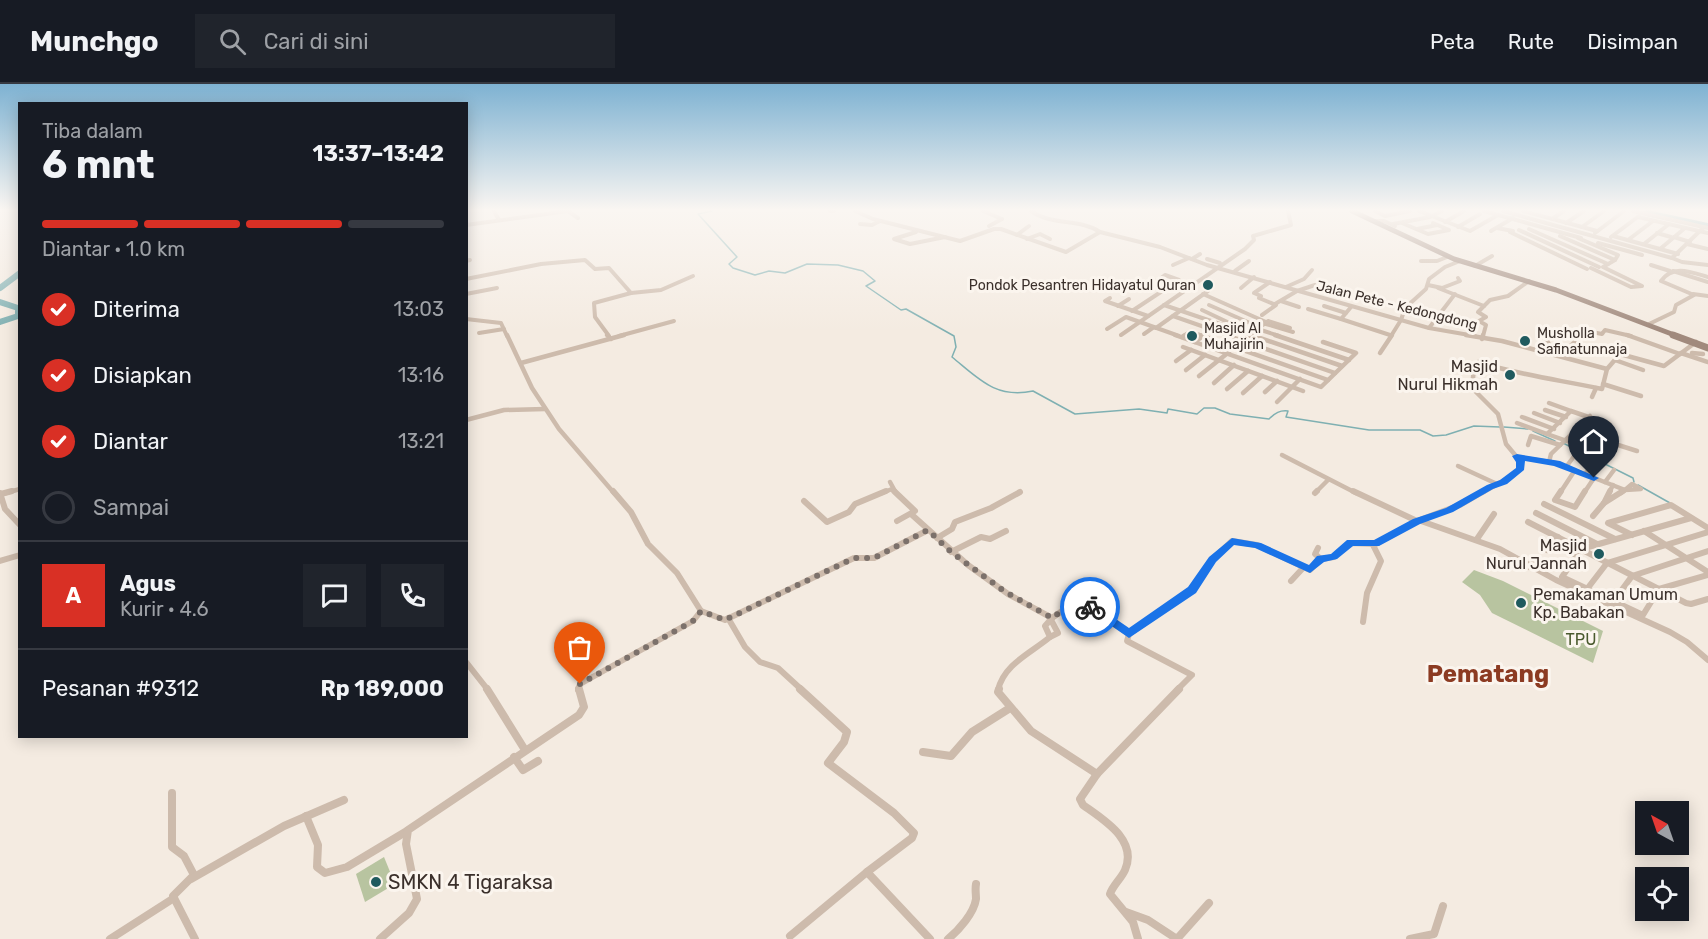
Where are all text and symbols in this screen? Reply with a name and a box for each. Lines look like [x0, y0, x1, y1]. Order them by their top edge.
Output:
search box [195, 14, 615, 68]
text: Munchgo [30, 25, 159, 58]
icon: search [216, 25, 249, 58]
text: Cari di sini [264, 28, 369, 55]
text: Peta [1430, 29, 1475, 54]
text: Rute [1508, 29, 1554, 54]
text: Disimpan [1587, 29, 1678, 54]
text: Tiba dalam [42, 119, 143, 143]
text: 13:37–13:42 [313, 140, 444, 167]
text: 6 mnt [42, 142, 155, 188]
text: Diantar · 1.0 km [42, 237, 185, 261]
place label: Pondok Pesantren Hidayatul Quran [969, 277, 1196, 294]
street label: Jalan Pete - Kedongdong [1315, 277, 1479, 334]
marker: Pondok Pesantren Hidayatul Quran [1201, 278, 1215, 292]
icon: check [42, 293, 75, 326]
text: Diterima [93, 296, 180, 323]
text: 13:03 [394, 297, 444, 321]
place label: Masjid Al Muhajirin [1204, 320, 1264, 353]
place label: Musholla Safinatunnaja [1537, 325, 1627, 358]
marker: Masjid Al Muhajirin [1185, 329, 1199, 343]
marker: Musholla Safinatunnaja [1518, 334, 1532, 348]
place label: Masjid Nurul Hikmah [1397, 357, 1498, 394]
icon: check [42, 359, 75, 392]
text: Disiapkan [93, 362, 192, 389]
text: 13:16 [398, 363, 444, 387]
marker: Masjid Nurul Hikmah [1503, 368, 1517, 382]
pin [1568, 416, 1619, 478]
icon: check [42, 425, 75, 458]
icon: home [1577, 425, 1610, 458]
text: Diantar [93, 428, 168, 455]
text: 13:21 [398, 429, 444, 453]
text: Sampai [93, 494, 169, 521]
place label: Masjid Nurul Jannah [1486, 536, 1587, 573]
marker: Masjid Nurul Jannah [1592, 547, 1606, 561]
button: chat [303, 564, 366, 627]
button: phone [381, 564, 444, 627]
text: Agus [120, 570, 176, 597]
courier [1060, 577, 1120, 637]
text: A [66, 582, 81, 609]
place label: Pemakaman Umum Kp. Babakan [1533, 585, 1678, 622]
icon: bike [1074, 591, 1107, 624]
marker: Pemakaman Umum Kp. Babakan [1514, 596, 1528, 610]
text: Kurir · 4.6 [120, 597, 209, 621]
pin [554, 622, 605, 684]
park label: TPU [1566, 630, 1596, 649]
icon: bag [563, 631, 596, 664]
district label: Pematang [1427, 660, 1549, 688]
text: Pesanan #9312 [42, 675, 199, 702]
text: Rp 189,000 [321, 675, 444, 702]
north arrow [1635, 801, 1689, 855]
map controls [1635, 801, 1689, 921]
button: locate [1635, 867, 1689, 921]
place label: SMKN 4 Tigaraksa [388, 870, 553, 894]
marker: SMKN 4 Tigaraksa [369, 875, 383, 889]

